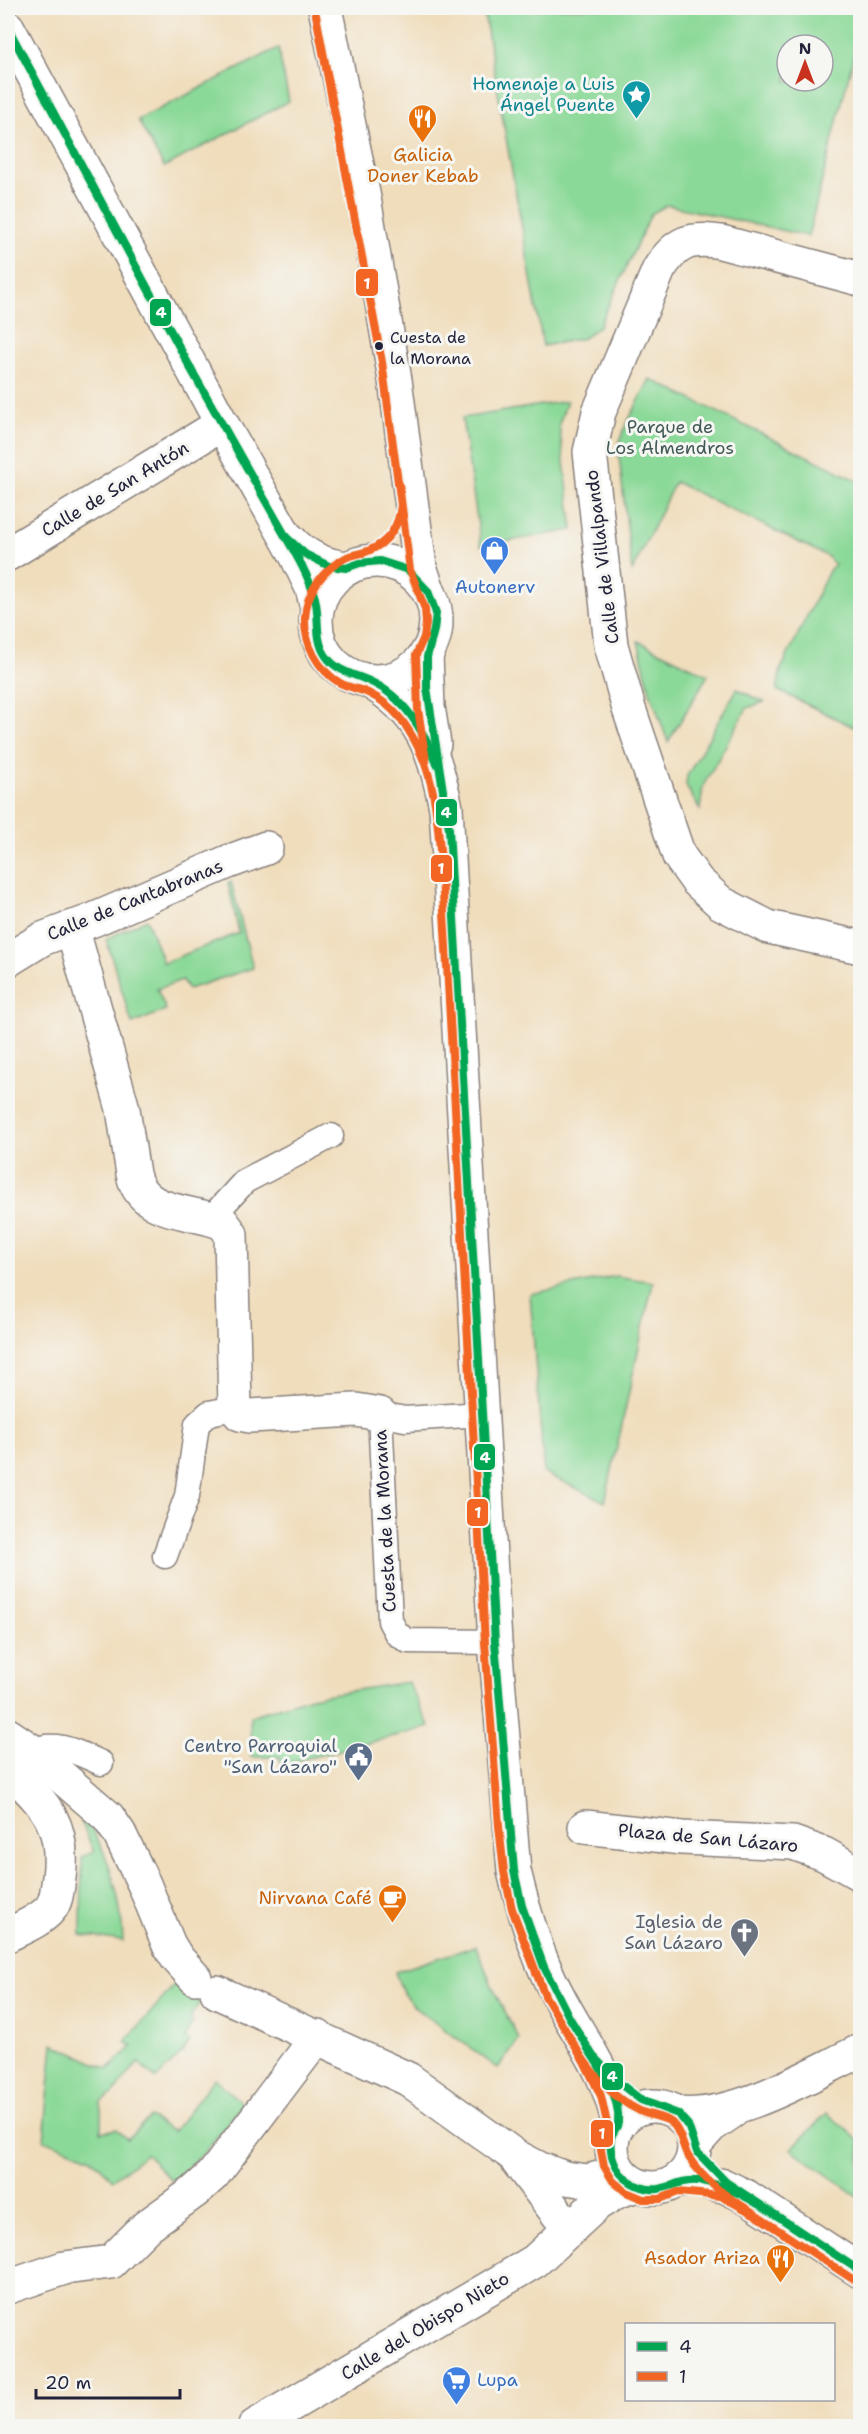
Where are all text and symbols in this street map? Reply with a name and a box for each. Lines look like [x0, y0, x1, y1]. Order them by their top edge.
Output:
north arrow [775, 33, 835, 93]
text: N [799, 38, 811, 59]
place label: Homenaje a Luis Ángel Puente [472, 72, 615, 117]
place icon: Homenaje a Luis Ángel Puente [620, 78, 652, 120]
restaurant icon: Galicia Doner Kebab [407, 102, 439, 144]
place label: Galicia Doner Kebab [367, 143, 479, 188]
line badge: 1 [355, 268, 379, 297]
text: 1 [363, 273, 371, 294]
line badge: 4 [149, 298, 172, 327]
text: 4 [155, 302, 167, 323]
place label: Cuesta de la Morana [390, 327, 471, 369]
marker: Cuesta de la Morana [373, 340, 385, 352]
park label: Parque de Los Almendros [606, 415, 734, 460]
street label: Calle de San Antón [37, 436, 193, 542]
street label: Calle de Villalpando [579, 469, 625, 645]
shop icon: Autonerv [479, 534, 511, 576]
place label: Autonerv [455, 575, 535, 599]
line badge: 4 [435, 798, 458, 827]
text: 4 [440, 802, 452, 823]
street label: Calle de Cantabranas [43, 854, 227, 946]
line badge: 1 [430, 854, 453, 883]
text: 1 [437, 858, 445, 879]
street label: Cuesta de la Morana [368, 1429, 402, 1613]
line badge: 4 [473, 1443, 496, 1471]
text: 4 [479, 1447, 491, 1468]
line badge: 1 [466, 1498, 489, 1527]
text: 1 [474, 1502, 482, 1523]
place label: Centro Parroquial "San Lázaro" [184, 1734, 338, 1779]
public building icon: Centro Parroquial "San Lázaro" [342, 1740, 374, 1782]
street label: Plaza de San Lázaro [617, 1818, 799, 1858]
cafe icon: Nirvana Café [377, 1882, 409, 1924]
place label: Nirvana Café [258, 1886, 372, 1910]
place label: Iglesia de San Lázaro [624, 1910, 723, 1955]
church icon: Iglesia de San Lázaro [728, 1916, 760, 1958]
line badge: 4 [601, 2062, 624, 2091]
text: 4 [606, 2066, 618, 2087]
line badge: 1 [590, 2119, 614, 2148]
text: 1 [598, 2123, 606, 2144]
restaurant icon: Asador Ariza [765, 2242, 797, 2284]
place label: Asador Ariza [644, 2246, 760, 2270]
street label: Calle del Obispo Nieto [336, 2266, 514, 2386]
legend [625, 2323, 835, 2401]
text: 4 [679, 2335, 692, 2359]
scale bar [36, 2362, 180, 2400]
supermarket icon: Lupa [440, 2364, 472, 2406]
text: 1 [679, 2365, 687, 2389]
place label: Lupa [477, 2368, 518, 2392]
text: 20 m [45, 2371, 91, 2395]

